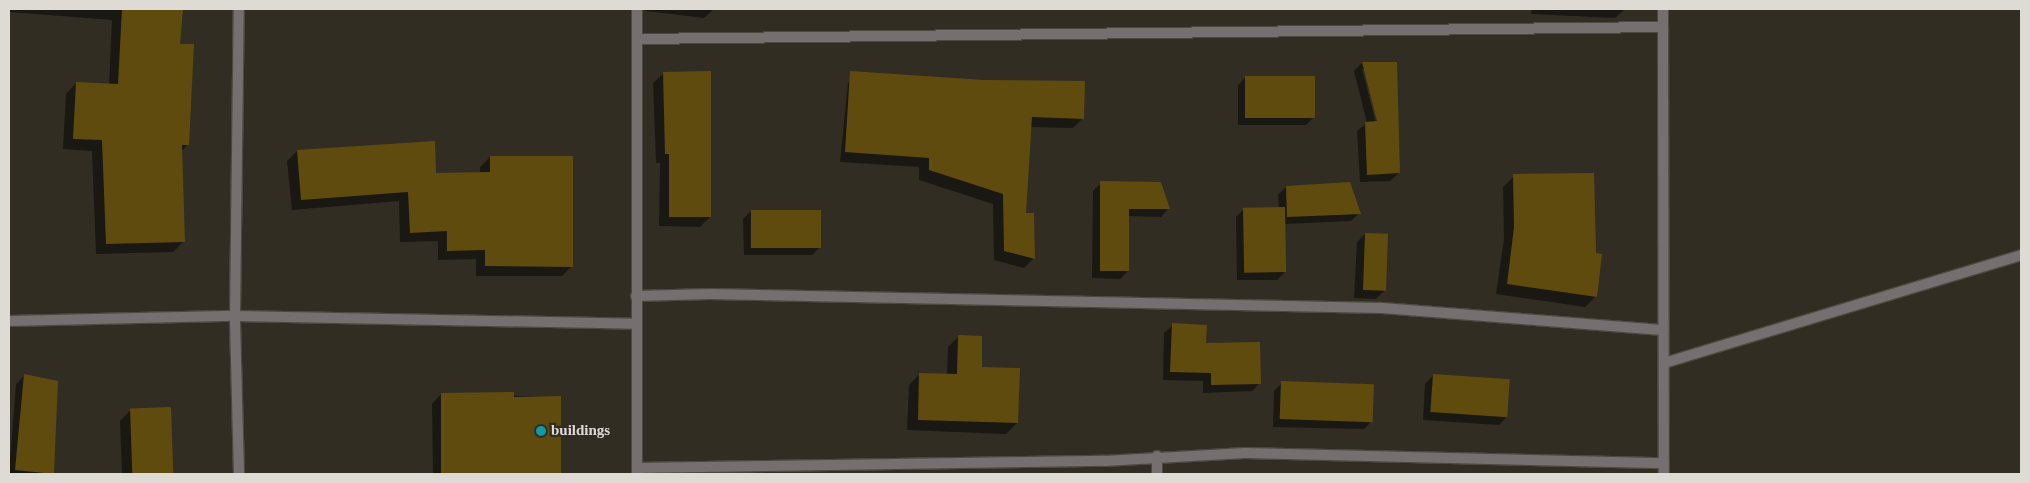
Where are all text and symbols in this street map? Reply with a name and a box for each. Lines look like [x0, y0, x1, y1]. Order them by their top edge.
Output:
place label: buildings [551, 422, 610, 440]
marker: buildings [535, 425, 547, 437]

